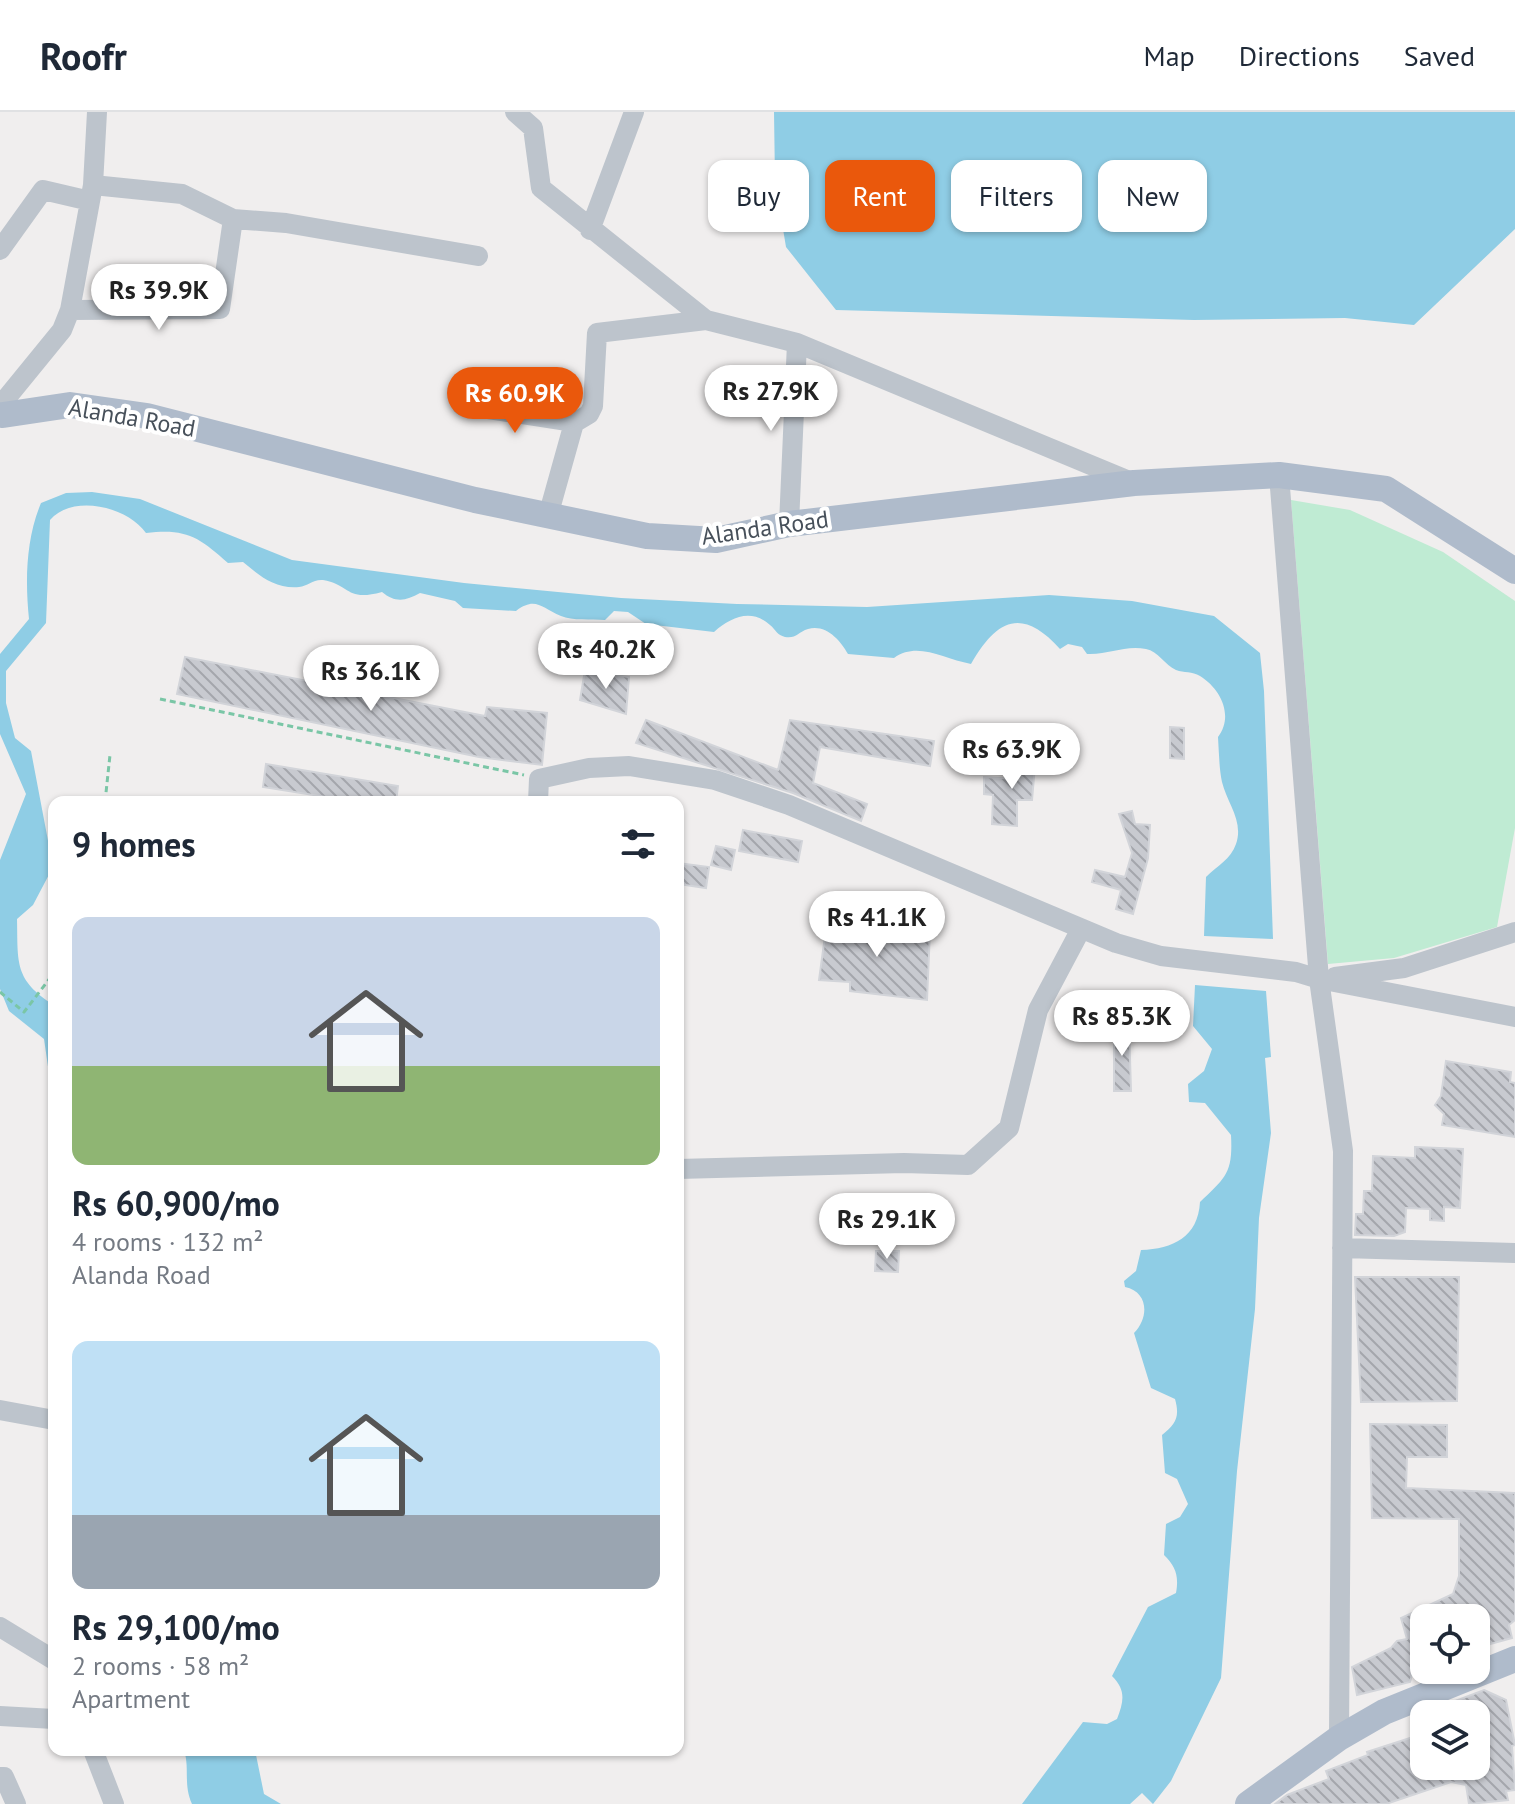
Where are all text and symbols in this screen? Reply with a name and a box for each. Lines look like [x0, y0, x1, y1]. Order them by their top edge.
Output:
text: Roofr [40, 31, 127, 80]
text: Map [1144, 37, 1195, 74]
text: Directions [1239, 37, 1360, 74]
text: Saved [1404, 37, 1475, 74]
chip: Buy [708, 160, 809, 232]
chip: Rent [825, 160, 935, 232]
chip: Filters [951, 160, 1082, 232]
chip: New [1098, 160, 1207, 232]
pin: Rs 39.9K [76, 264, 242, 332]
text: Rs 39.9K [109, 273, 209, 306]
pin: Rs 27.9K [688, 365, 854, 433]
pin: Rs 60.9K [432, 367, 598, 435]
text: Rs 27.9K [723, 374, 819, 407]
text: Rs 60.9K [465, 376, 565, 409]
street label: Alanda Road [66, 391, 198, 444]
street label: Alanda Road [699, 503, 831, 552]
pin: Rs 40.2K [523, 623, 689, 691]
text: Rs 40.2K [556, 632, 656, 665]
pin: Rs 36.1K [288, 645, 454, 713]
text: Rs 36.1K [321, 654, 421, 687]
pin: Rs 63.9K [929, 723, 1095, 791]
text: Rs 63.9K [962, 732, 1062, 765]
text: 9 homes [72, 822, 196, 866]
icon: filters [616, 822, 660, 866]
pin: Rs 41.1K [794, 891, 960, 959]
text: Rs 41.1K [827, 900, 927, 933]
icon: home [294, 969, 438, 1113]
pin: Rs 85.3K [1039, 990, 1205, 1058]
text: Rs 85.3K [1072, 999, 1172, 1032]
text: Rs 60,900/mo [72, 1181, 280, 1225]
pin: Rs 29.1K [804, 1193, 970, 1261]
text: Rs 29.1K [837, 1202, 937, 1235]
text: 4 rooms · 132 m² [72, 1225, 264, 1258]
text: Alanda Road [72, 1258, 211, 1291]
icon: home [294, 1393, 438, 1537]
map controls [1410, 1604, 1490, 1780]
button: locate [1410, 1604, 1490, 1684]
text: Rs 29,100/mo [72, 1605, 280, 1649]
text: 2 rooms · 58 m² [72, 1649, 249, 1682]
text: Apartment [72, 1682, 190, 1715]
button: layers [1410, 1700, 1490, 1780]

